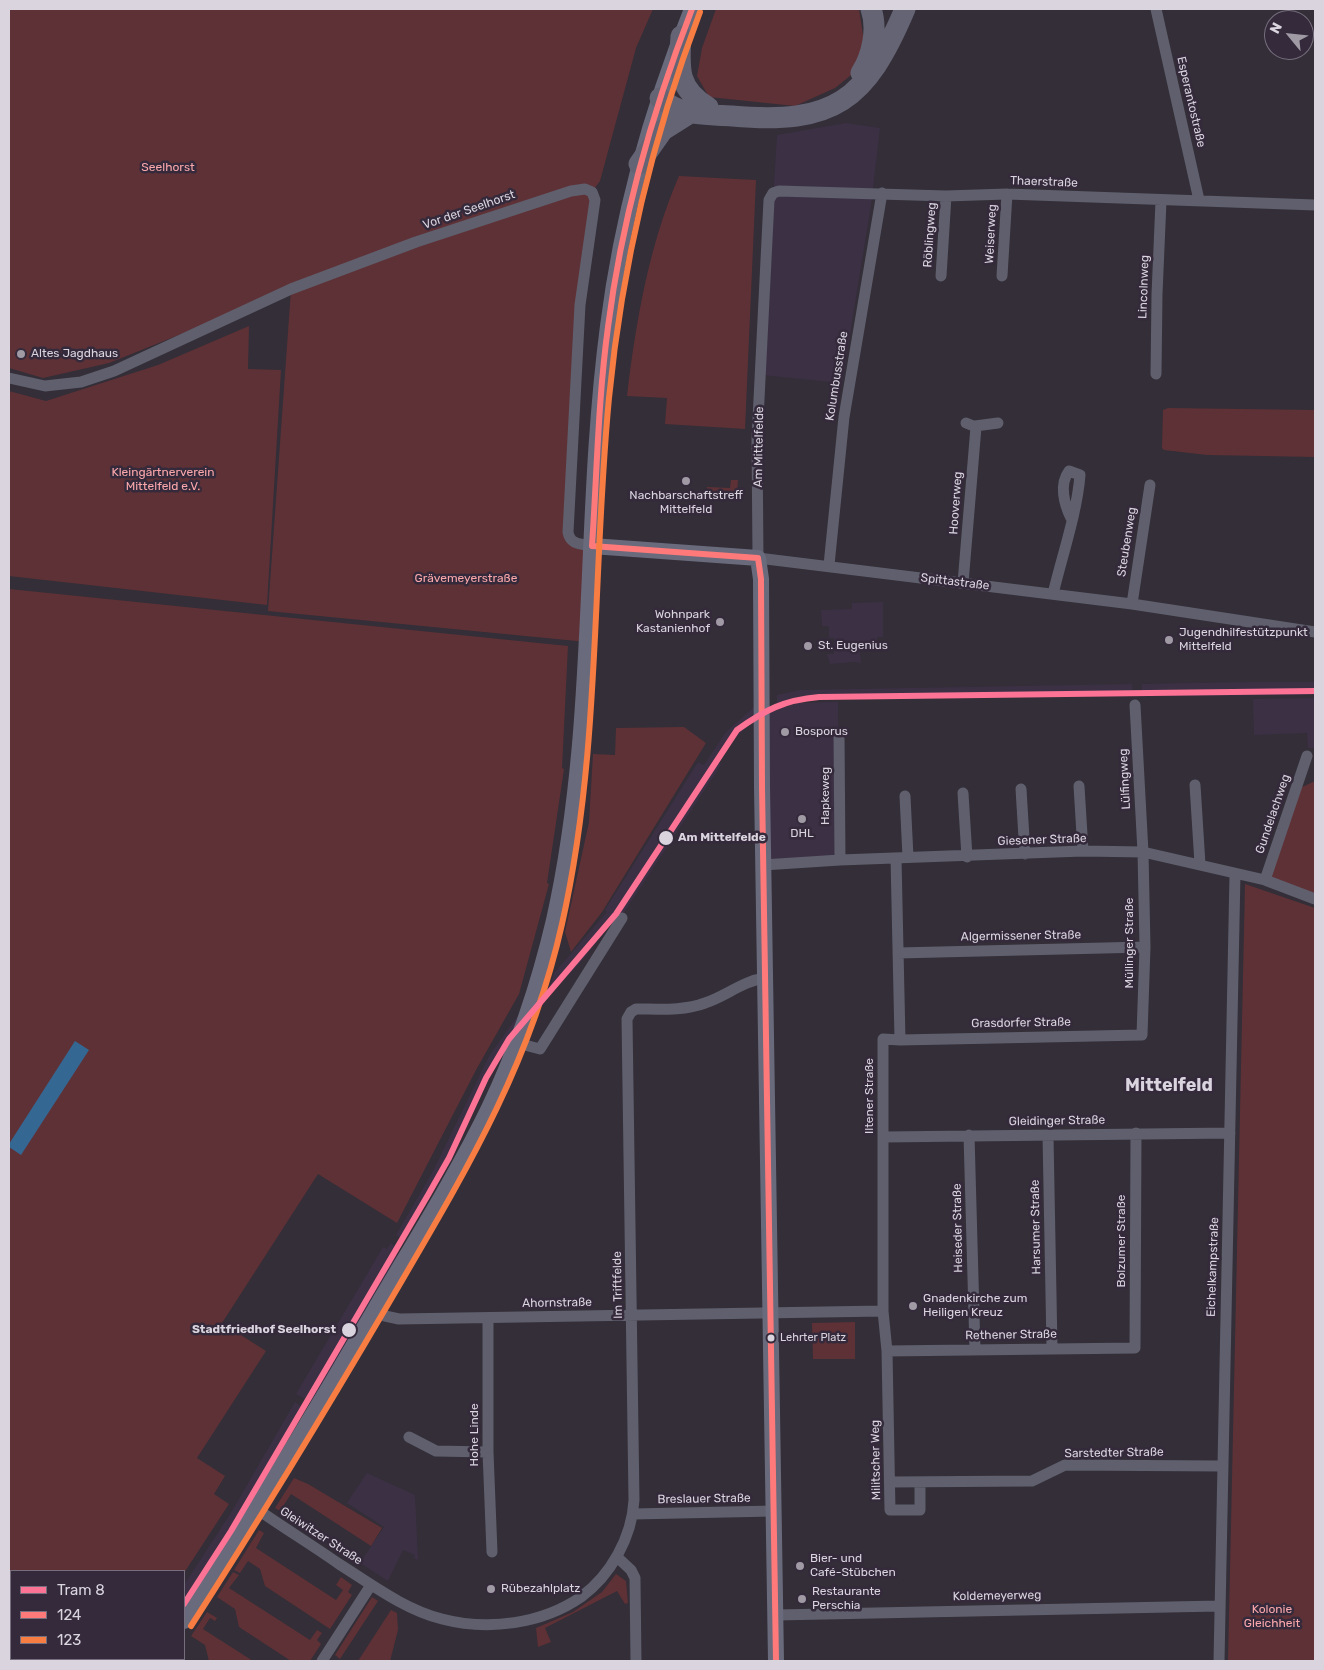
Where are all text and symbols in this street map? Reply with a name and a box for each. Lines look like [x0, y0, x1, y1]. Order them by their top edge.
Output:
north arrow [1264, 10, 1314, 60]
text: N [1266, 20, 1286, 37]
street label: Esperantostraße [1174, 55, 1208, 149]
park label: Seelhorst [141, 161, 195, 175]
street label: Thaerstraße [1010, 174, 1078, 190]
street label: Vor der Seelhorst [421, 188, 517, 232]
street label: Röblingweg [921, 202, 939, 268]
street label: Weiserweg [982, 204, 1000, 264]
street label: Lincolnweg [1136, 255, 1152, 319]
street label: Kolumbusstraße [823, 330, 851, 422]
place label: Altes Jagdhaus [31, 347, 118, 361]
marker: Altes Jagdhaus [15, 348, 27, 360]
street label: Am Mittelfelde [751, 406, 767, 488]
park label: Kleingärtnerverein Mittelfeld e.V. [111, 466, 215, 494]
street label: Hooverweg [947, 471, 965, 535]
marker: Nachbarschaftstreff Mittelfeld [680, 475, 692, 487]
place label: Nachbarschaftstreff Mittelfeld [629, 489, 743, 517]
street label: Steubenweg [1114, 506, 1140, 578]
street label: Spittastraße [920, 571, 990, 593]
park label: Grävemeyerstraße [415, 572, 517, 586]
place label: Wohnpark Kastanienhof [636, 608, 710, 636]
marker: Wohnpark Kastanienhof [714, 616, 726, 628]
place label: Jugendhilfestützpunkt Mittelfeld [1179, 626, 1308, 654]
marker: Jugendhilfestützpunkt Mittelfeld [1163, 634, 1175, 646]
place label: St. Eugenius [818, 639, 888, 653]
marker: St. Eugenius [802, 640, 814, 652]
place label: Bosporus [795, 725, 848, 739]
marker: Bosporus [779, 726, 791, 738]
street label: Lülfingweg [1116, 748, 1134, 810]
street label: Hapkeweg [819, 767, 833, 825]
street label: Gundelachweg [1253, 772, 1293, 856]
marker: DHL [796, 813, 808, 825]
place label: DHL [790, 827, 814, 841]
marker: Am Mittelfelde [657, 829, 675, 847]
place label: Am Mittelfelde [678, 831, 766, 845]
street label: Giesener Straße [997, 831, 1087, 849]
street label: Müllinger Straße [1123, 897, 1137, 989]
street label: Algermissener Straße [961, 928, 1081, 944]
street label: Grasdorfer Straße [971, 1015, 1071, 1031]
street label: Iltener Straße [863, 1058, 877, 1134]
district label: Mittelfeld [1125, 1075, 1213, 1097]
street label: Gleidinger Straße [1009, 1113, 1105, 1129]
street label: Harsumer Straße [1028, 1179, 1044, 1275]
street label: Heiseder Straße [950, 1183, 966, 1273]
street label: Bolzumer Straße [1115, 1194, 1129, 1288]
street label: Eichelkampstraße [1204, 1217, 1222, 1317]
street label: Im Triftfelde [610, 1251, 626, 1319]
place label: Gnadenkirche zum Heiligen Kreuz [923, 1292, 1027, 1320]
street label: Ahornstraße [522, 1295, 592, 1311]
marker: Gnadenkirche zum Heiligen Kreuz [907, 1300, 919, 1312]
marker: Stadtfriedhof Seelhorst [340, 1321, 358, 1339]
place label: Stadtfriedhof Seelhorst [192, 1323, 336, 1337]
street label: Rethener Straße [965, 1327, 1057, 1343]
place label: Lehrter Platz [780, 1331, 846, 1345]
marker: Lehrter Platz [766, 1333, 776, 1343]
street label: Hohe Linde [468, 1403, 482, 1467]
street label: Militscher Weg [868, 1420, 884, 1500]
street label: Sarstedter Straße [1064, 1445, 1164, 1461]
street label: Breslauer Straße [657, 1491, 751, 1507]
street label: Gleiwitzer Straße [277, 1504, 365, 1568]
place label: Bier- und Café-Stübchen [810, 1552, 896, 1580]
marker: Bier- und Café-Stübchen [794, 1560, 806, 1572]
legend [10, 1570, 185, 1660]
text: Tram 8 [57, 1581, 105, 1599]
place label: Rübezahlplatz [501, 1582, 580, 1596]
marker: Rübezahlplatz [485, 1583, 497, 1595]
place label: Restaurante Perschia [812, 1585, 881, 1613]
street label: Koldemeyerweg [953, 1588, 1041, 1604]
marker: Restaurante Perschia [796, 1593, 808, 1605]
park label: Kolonie Gleichheit [1244, 1603, 1300, 1631]
text: 124 [57, 1606, 81, 1624]
text: 123 [57, 1631, 81, 1649]

